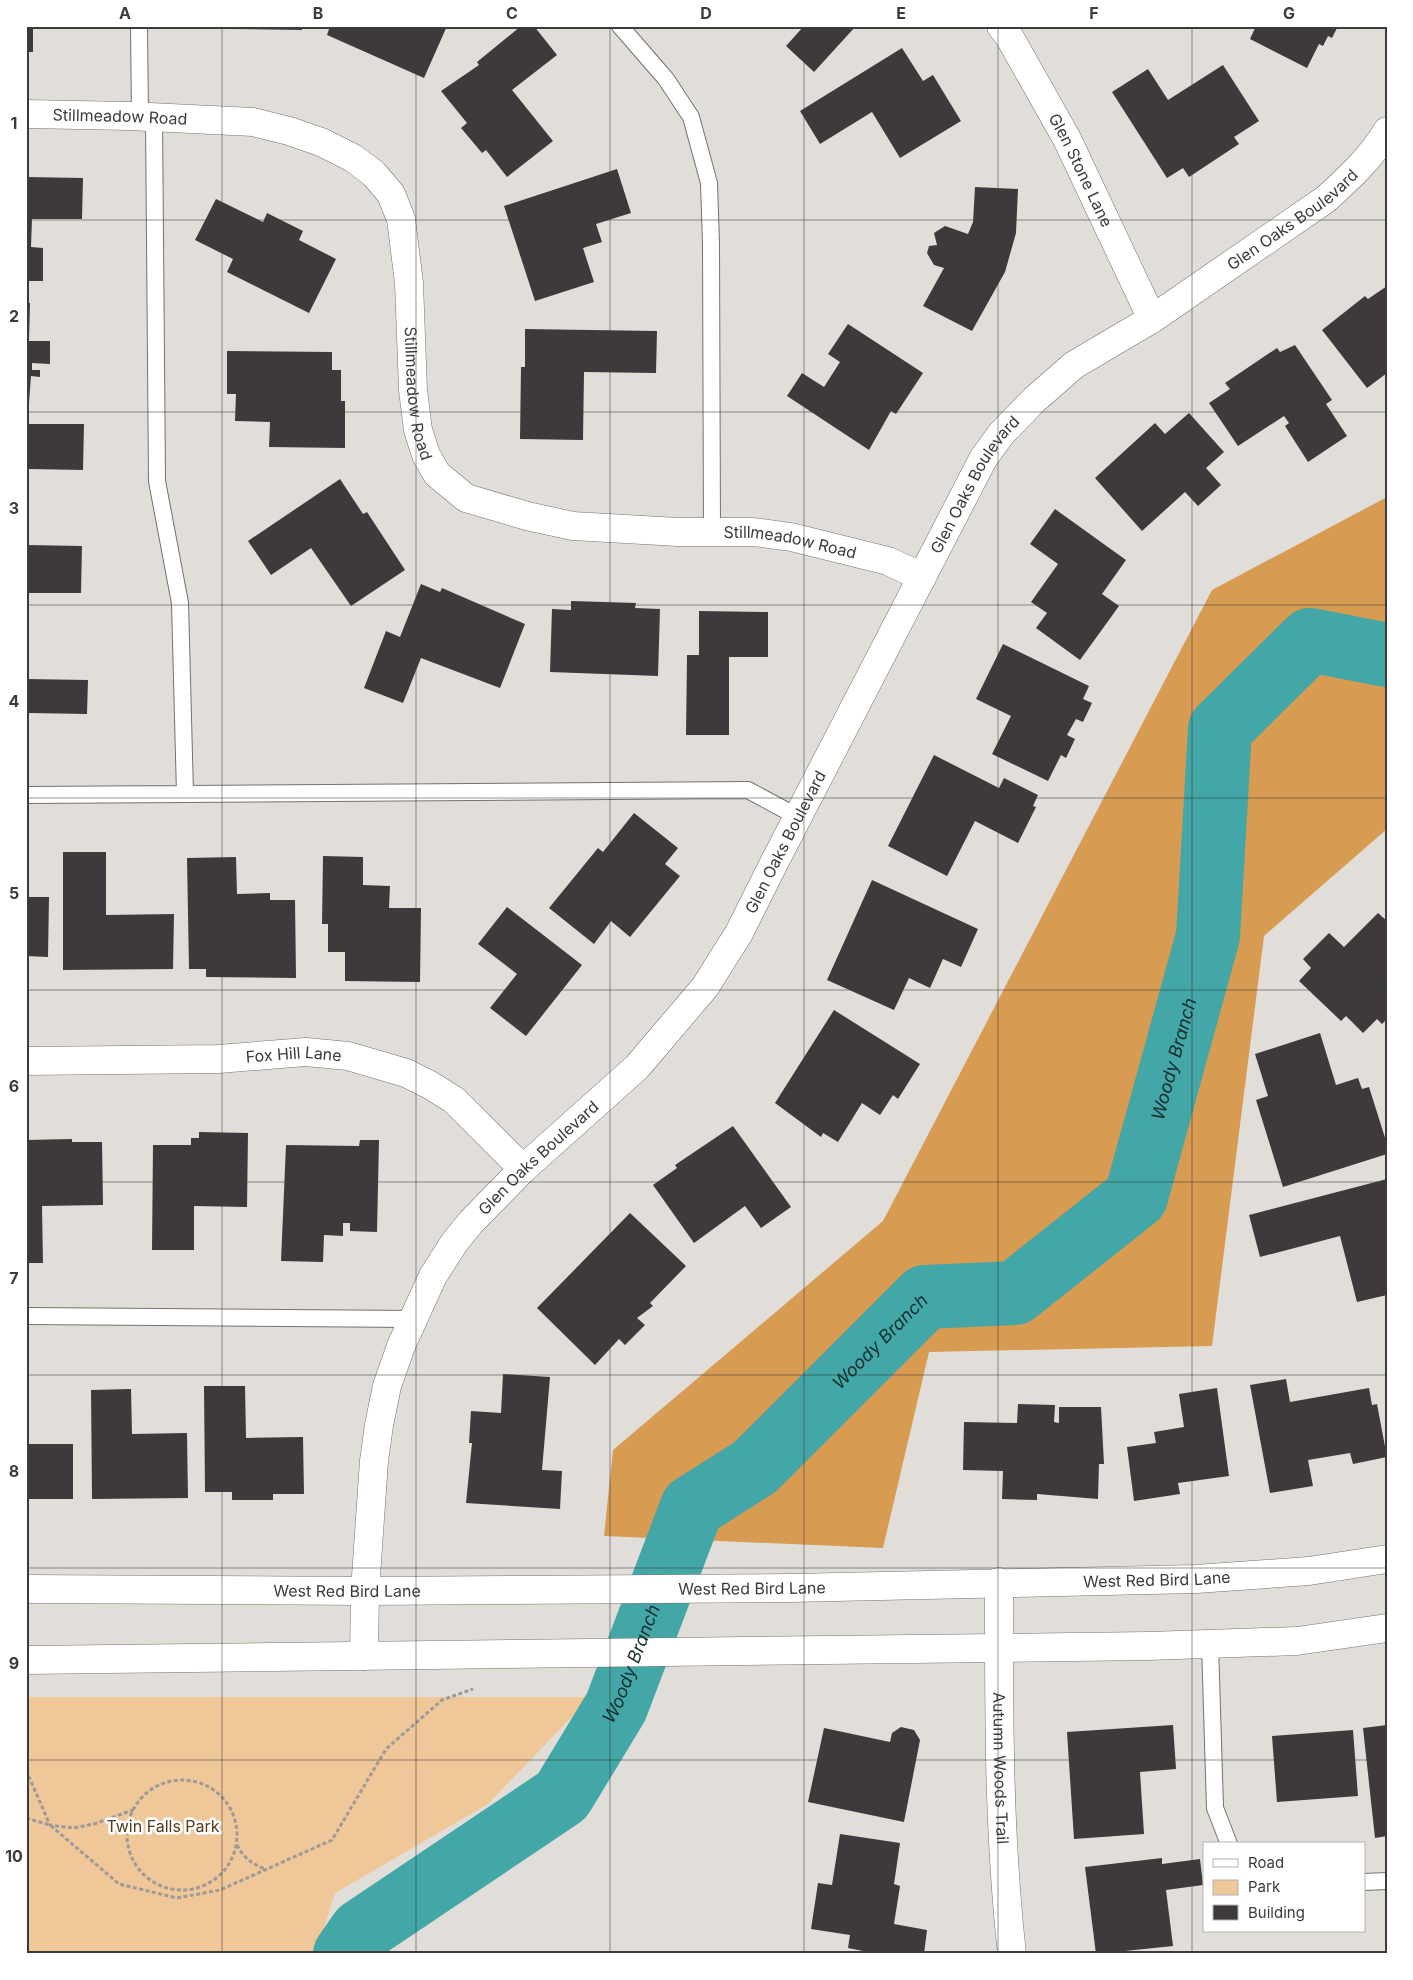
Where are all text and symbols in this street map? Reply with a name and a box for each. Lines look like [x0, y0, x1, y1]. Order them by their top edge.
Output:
text: A [119, 3, 131, 23]
text: B [313, 3, 323, 23]
text: C [506, 3, 518, 23]
text: D [700, 3, 712, 23]
text: E [896, 3, 906, 23]
text: F [1089, 3, 1099, 23]
text: G [1283, 3, 1295, 23]
street label: Stillmeadow Road [52, 105, 188, 129]
street label: Glen Stone Lane [1045, 110, 1117, 230]
text: 1 [11, 113, 17, 133]
street label: Glen Oaks Boulevard [1223, 165, 1362, 274]
text: 2 [9, 306, 19, 326]
street label: Stillmeadow Road [401, 326, 437, 463]
street label: Glen Oaks Boulevard [926, 411, 1024, 557]
text: 3 [9, 498, 19, 518]
street label: Stillmeadow Road [724, 522, 859, 563]
text: 4 [9, 691, 20, 711]
street label: Glen Oaks Boulevard [740, 767, 830, 917]
text: 5 [9, 883, 19, 903]
water label: Woody Branch [1147, 995, 1200, 1122]
street label: Fox Hill Lane [245, 1042, 343, 1067]
text: 6 [9, 1076, 19, 1096]
street label: Glen Oaks Boulevard [474, 1096, 603, 1219]
text: 7 [9, 1268, 19, 1288]
water label: Woody Branch [828, 1289, 932, 1393]
text: 8 [9, 1461, 19, 1481]
street label: West Red Bird Lane [1083, 1567, 1231, 1592]
street label: West Red Bird Lane [678, 1577, 826, 1599]
street label: West Red Bird Lane [273, 1580, 421, 1601]
water label: Woody Branch [598, 1602, 664, 1727]
text: 9 [9, 1653, 19, 1673]
street label: Autumn Woods Trail [989, 1692, 1013, 1845]
park label: Twin Falls Park [106, 1816, 220, 1836]
legend [1203, 1842, 1366, 1932]
text: 10 [5, 1846, 23, 1866]
text: Road [1248, 1853, 1284, 1872]
text: Park [1248, 1877, 1281, 1896]
text: Building [1248, 1903, 1305, 1922]

